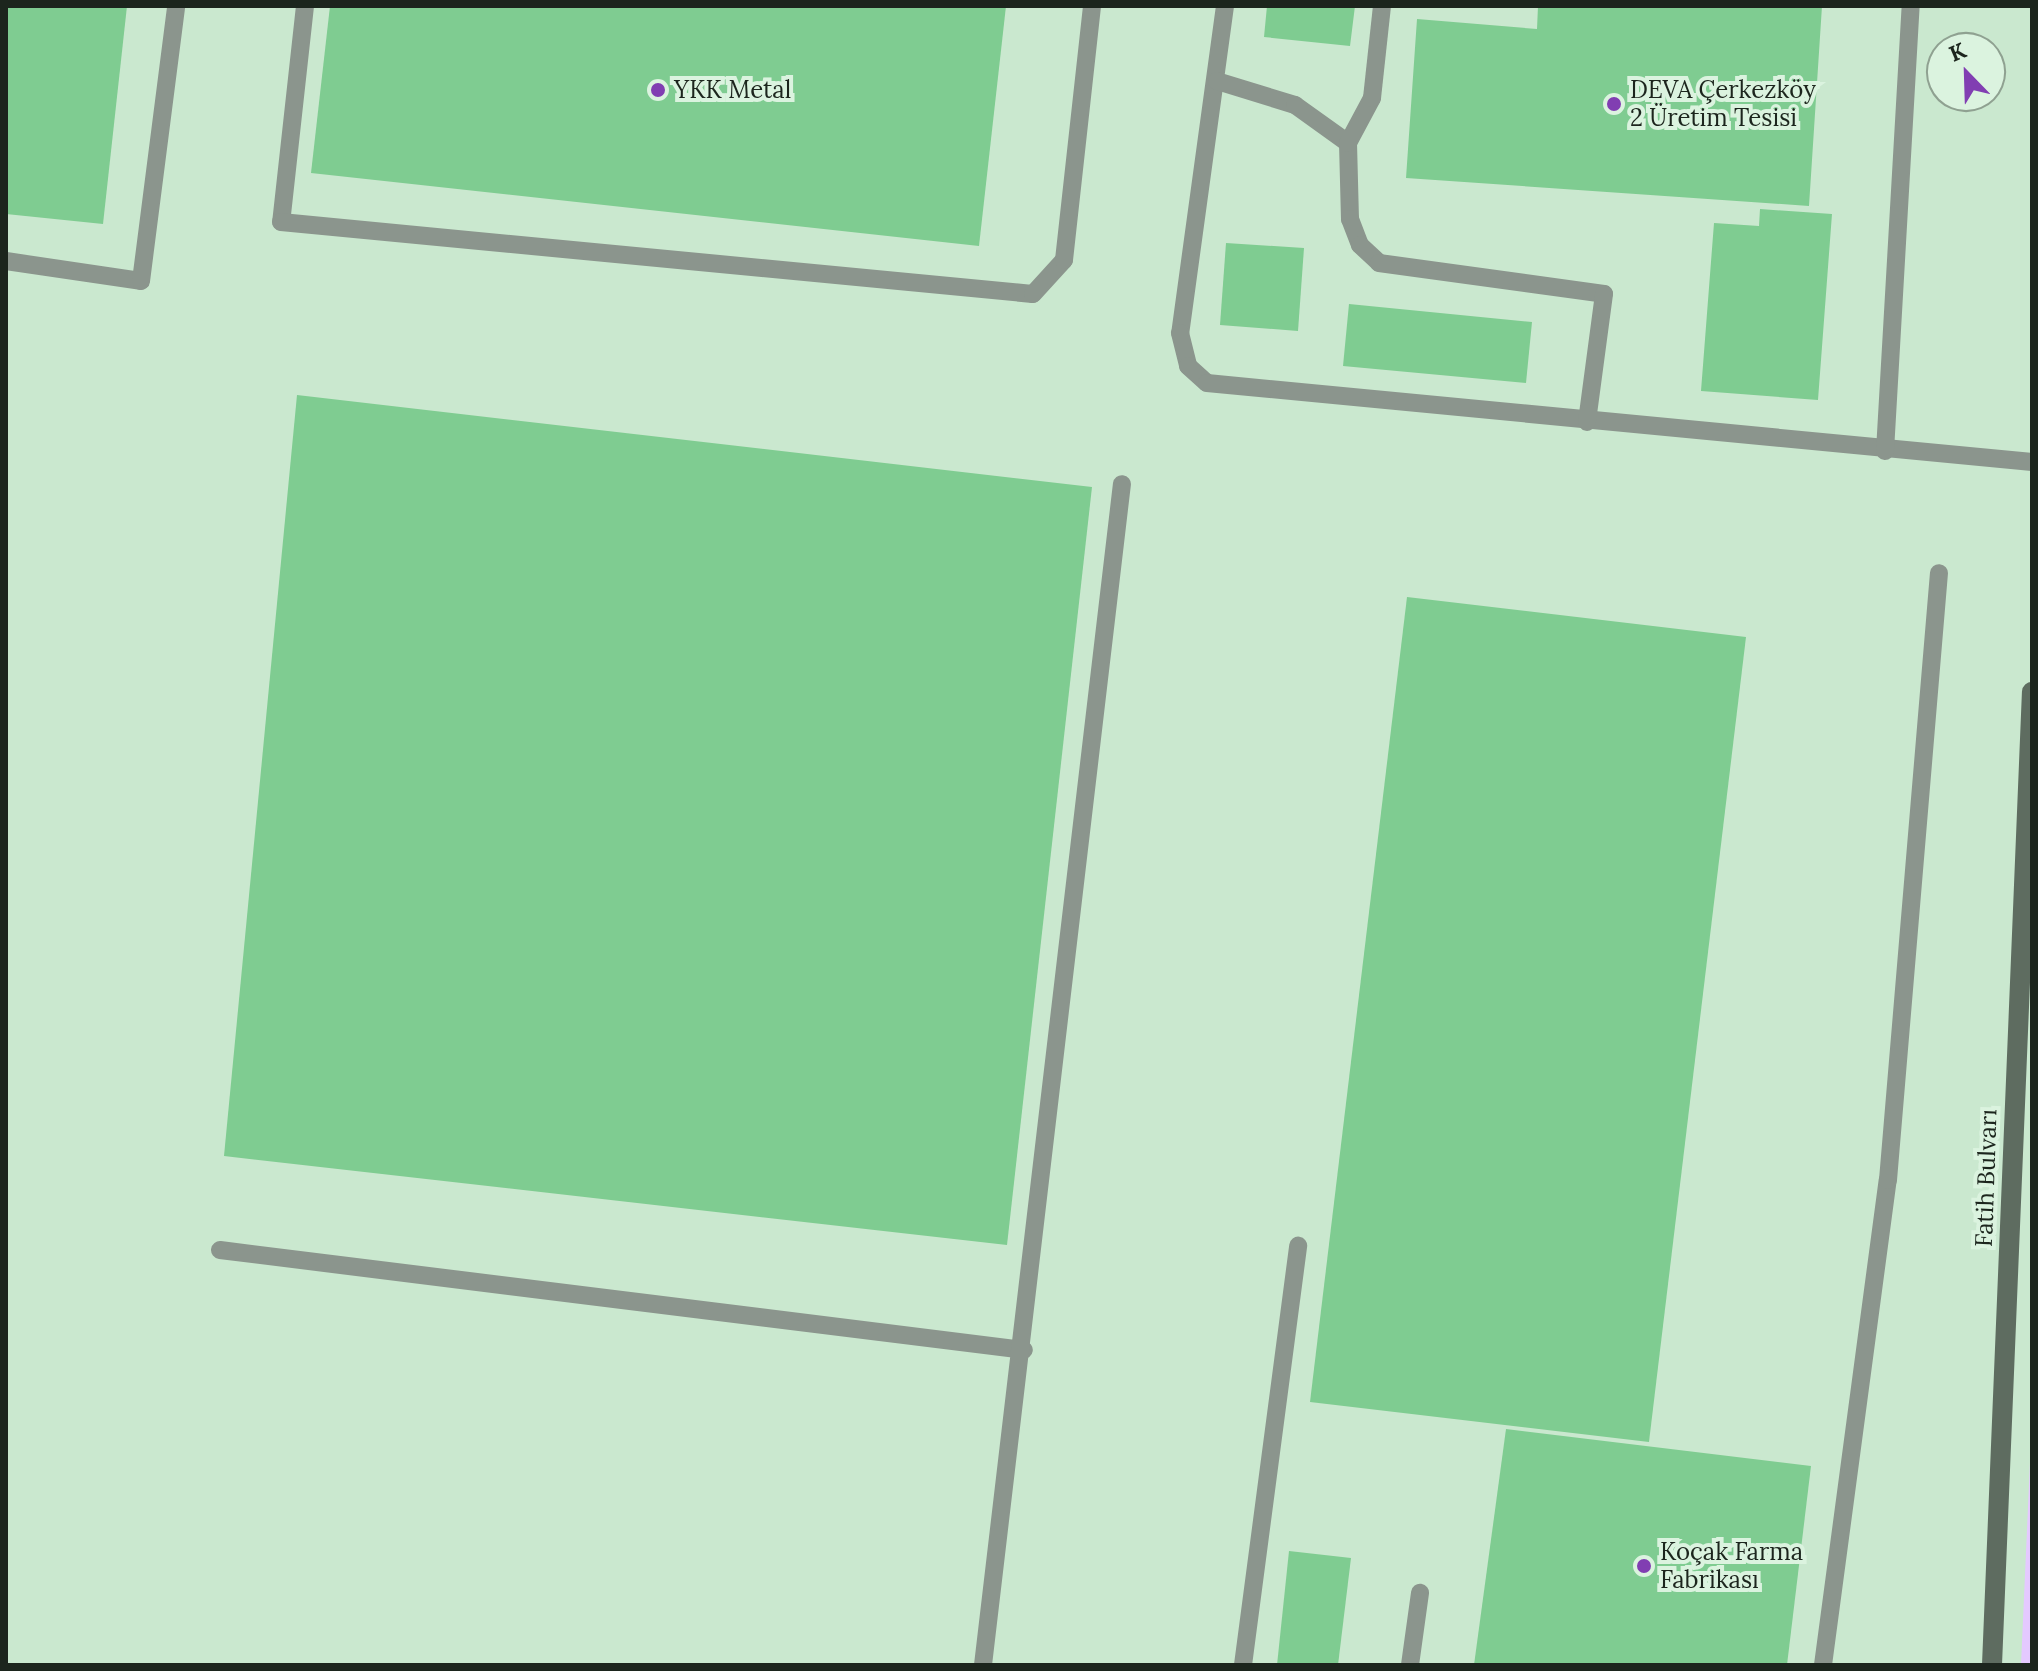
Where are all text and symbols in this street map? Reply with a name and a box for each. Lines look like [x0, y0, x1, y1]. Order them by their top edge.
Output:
north arrow [1926, 32, 2006, 112]
text: K [1945, 36, 1970, 68]
place label: YKK Metal [674, 76, 791, 104]
place label: DEVA Çerkezköy 2 Üretim Tesisi [1630, 76, 1816, 132]
marker: YKK Metal [649, 81, 667, 99]
marker: DEVA Çerkezköy 2 Üretim Tesisi [1605, 95, 1623, 113]
street label: Fatih Bulvarı [1969, 1109, 2003, 1247]
place label: Koçak Farma Fabrikası [1660, 1538, 1803, 1594]
marker: Koçak Farma Fabrikası [1635, 1557, 1653, 1575]

